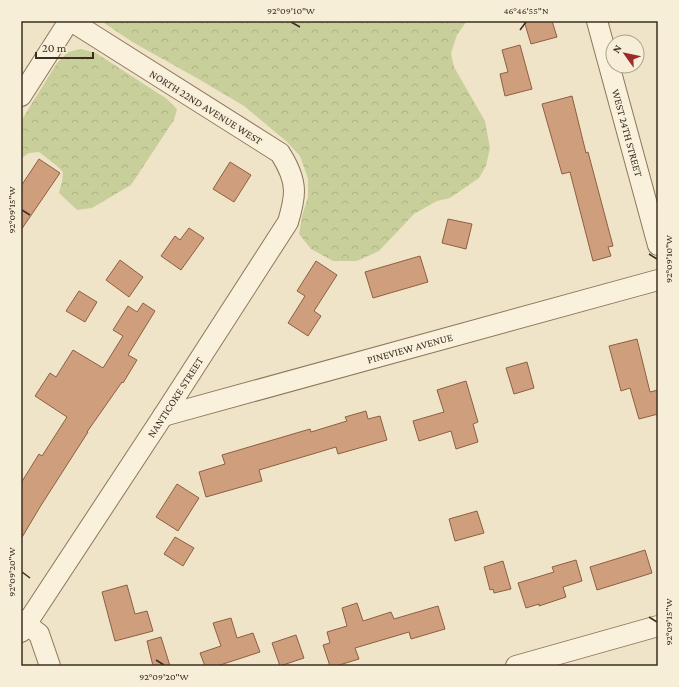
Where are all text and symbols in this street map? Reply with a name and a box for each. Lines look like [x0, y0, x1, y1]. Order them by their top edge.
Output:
text: 92°09'10"W [267, 5, 316, 16]
text: 46°46'55"N [503, 5, 549, 16]
scale bar [36, 34, 93, 60]
north arrow [605, 34, 645, 74]
text: 20 m [42, 41, 67, 55]
text: N [610, 42, 624, 55]
street label: NORTH 22ND AVENUE WEST [147, 67, 265, 147]
street label: WEST 24TH STREET [610, 88, 645, 178]
text: 92°09'15"W [6, 186, 17, 234]
text: 92°09'10"W [663, 234, 674, 283]
street label: PINEVIEW AVENUE [366, 331, 454, 366]
street label: NANTICOKE STREET [145, 355, 206, 439]
text: 92°09'20"W [6, 546, 17, 597]
text: 92°09'15"W [663, 598, 674, 646]
text: 92°09'20"W [139, 671, 190, 682]

